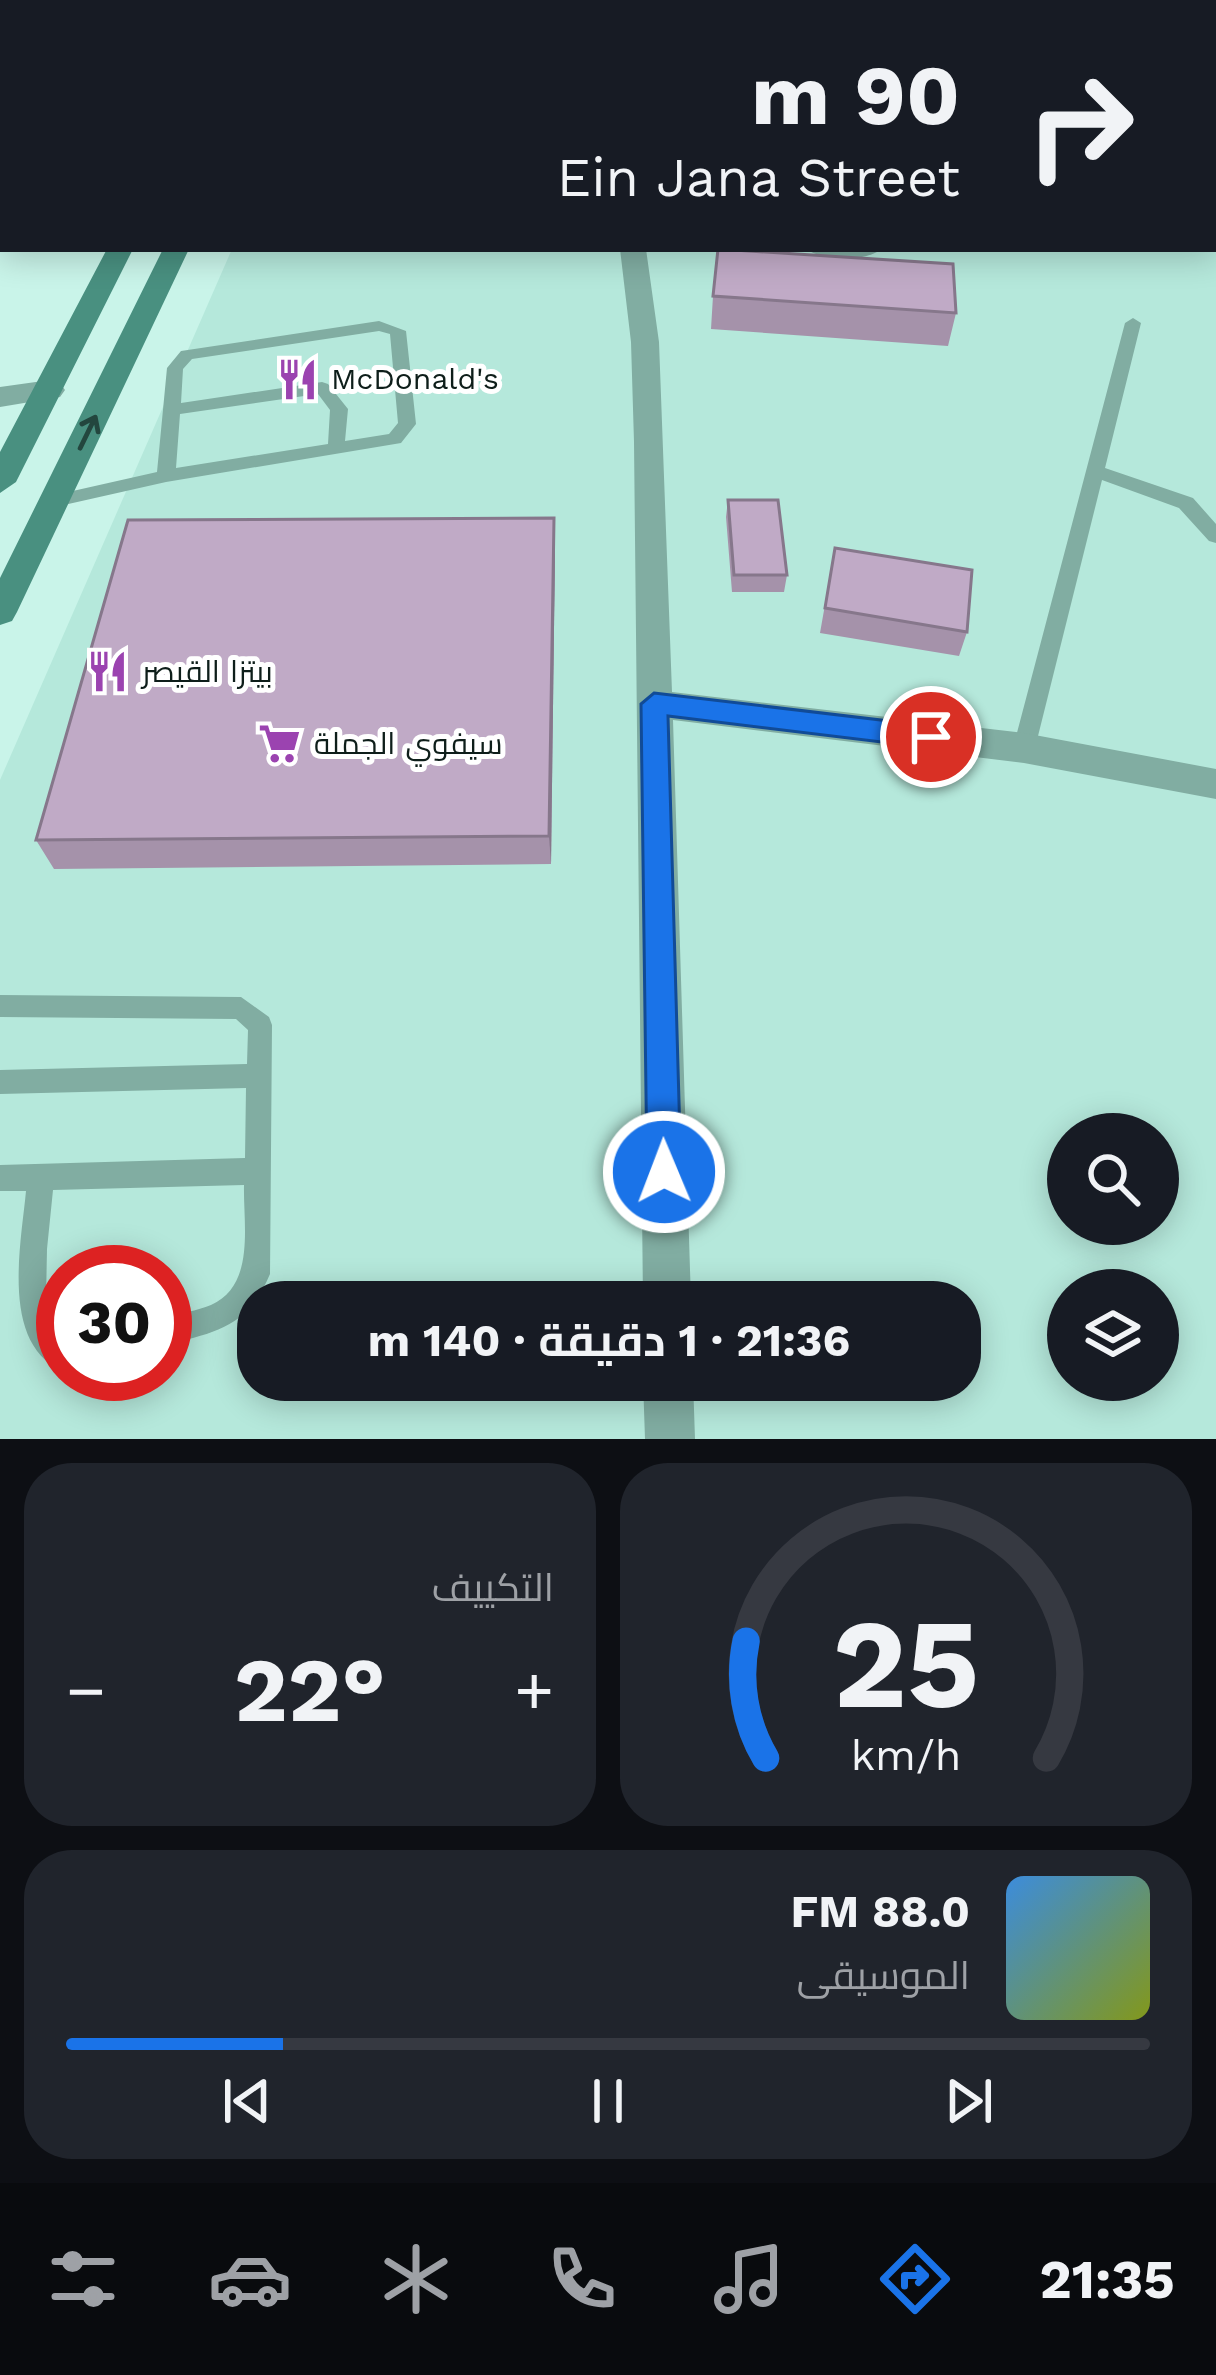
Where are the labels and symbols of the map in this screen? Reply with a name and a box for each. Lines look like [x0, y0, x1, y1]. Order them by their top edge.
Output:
restaurant icon: McDonald's [274, 356, 320, 402]
place label: McDonald's [331, 361, 499, 396]
one-way arrow [78, 414, 100, 450]
restaurant icon: بيتزا القيصر [85, 649, 131, 695]
place label: بيتزا القيصر [140, 654, 273, 689]
pin [880, 686, 982, 788]
supermarket icon: سيفوي الجملة [257, 721, 303, 767]
place label: سيفوي الجملة [314, 726, 502, 767]
position arrow [601, 1109, 727, 1235]
speed limit sign: 30 [36, 1245, 192, 1401]

